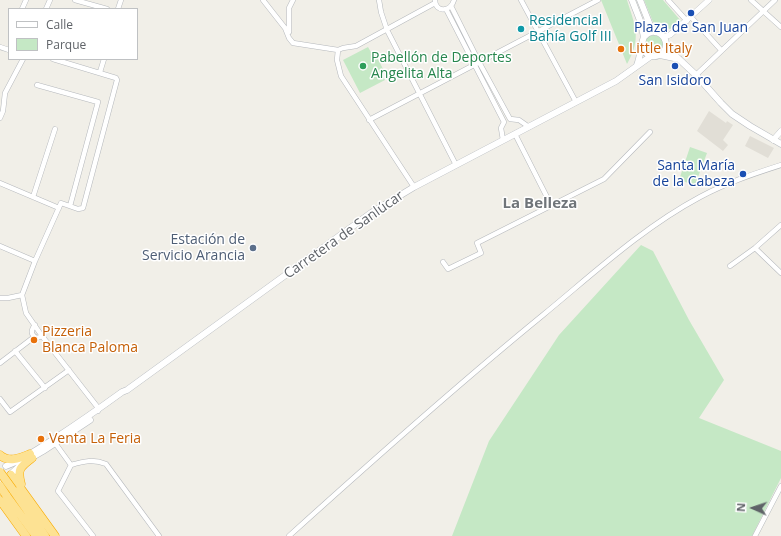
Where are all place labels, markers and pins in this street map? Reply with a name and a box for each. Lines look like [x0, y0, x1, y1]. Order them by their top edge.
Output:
marker: Plaza de San Juan [686, 8, 696, 18]
place label: Residencial Bahía Golf III [529, 13, 612, 46]
place label: Plaza de San Juan [634, 20, 748, 36]
marker: Residencial Bahía Golf III [516, 24, 526, 34]
place label: Little Italy [629, 41, 692, 57]
marker: Little Italy [616, 44, 626, 54]
place label: Pabellón de Deportes Angelita Alta [371, 50, 512, 82]
marker: Pabellón de Deportes Angelita Alta [358, 61, 368, 71]
marker: San Isidoro [670, 61, 680, 71]
place label: San Isidoro [639, 73, 711, 89]
place label: Santa María de la Cabeza [653, 158, 735, 190]
marker: Santa María de la Cabeza [738, 169, 748, 179]
place label: Estación de Servicio Arancia [142, 232, 245, 264]
marker: Estación de Servicio Arancia [248, 243, 258, 253]
place label: Pizzeria Blanca Paloma [42, 324, 138, 356]
marker: Pizzeria Blanca Paloma [29, 335, 39, 345]
place label: Venta La Feria [49, 431, 141, 447]
marker: Venta La Feria [36, 434, 46, 444]

